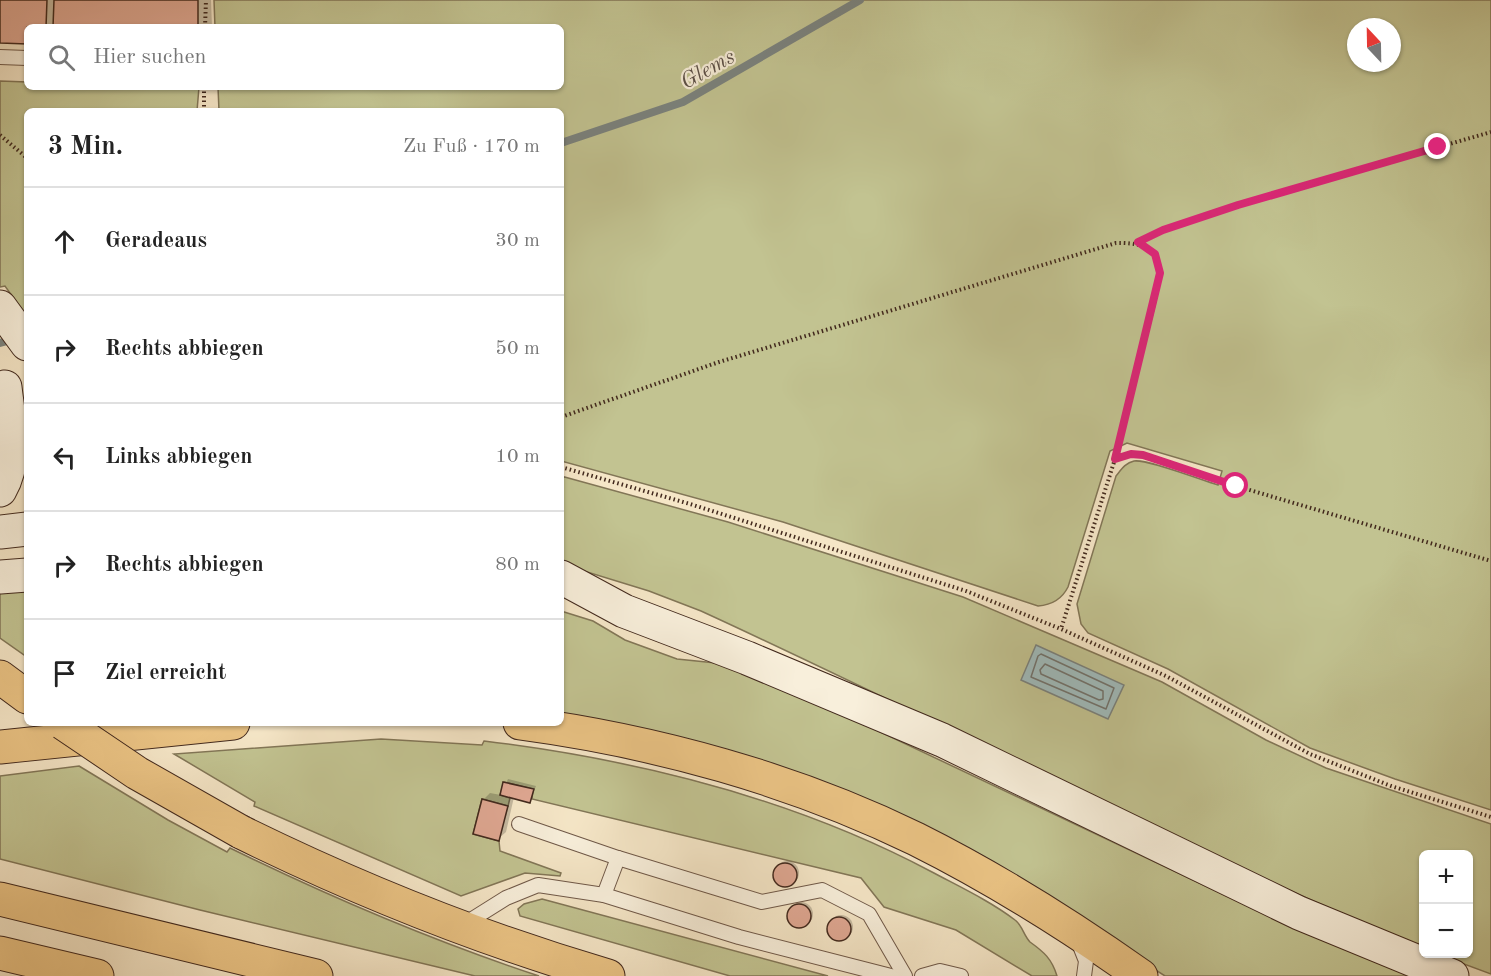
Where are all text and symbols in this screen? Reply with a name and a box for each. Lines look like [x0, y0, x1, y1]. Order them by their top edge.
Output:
north arrow [1347, 18, 1401, 72]
search box [24, 24, 564, 90]
icon: search [45, 41, 78, 74]
text: Hier suchen [93, 46, 206, 68]
water label: Glems [677, 46, 739, 94]
route end [1424, 133, 1450, 159]
text: 3 Min. [48, 134, 123, 160]
text: Zu Fuß · 170 m [403, 137, 540, 157]
icon: ahead [48, 225, 81, 258]
text: Geradeaus [105, 230, 207, 252]
text: 30 m [495, 231, 540, 251]
icon: right [48, 333, 81, 366]
text: Rechts abbiegen [105, 338, 264, 360]
text: 50 m [495, 339, 540, 359]
icon: left [48, 441, 81, 474]
text: Links abbiegen [105, 446, 253, 468]
text: 10 m [495, 447, 540, 467]
route start [1222, 472, 1248, 498]
icon: right [48, 549, 81, 582]
text: Rechts abbiegen [105, 554, 264, 576]
text: 80 m [495, 555, 540, 575]
icon: arrive [48, 657, 81, 690]
text: Ziel erreicht [105, 662, 226, 684]
map controls [1419, 850, 1473, 958]
button: + [1419, 850, 1473, 904]
button: − [1419, 904, 1473, 958]

